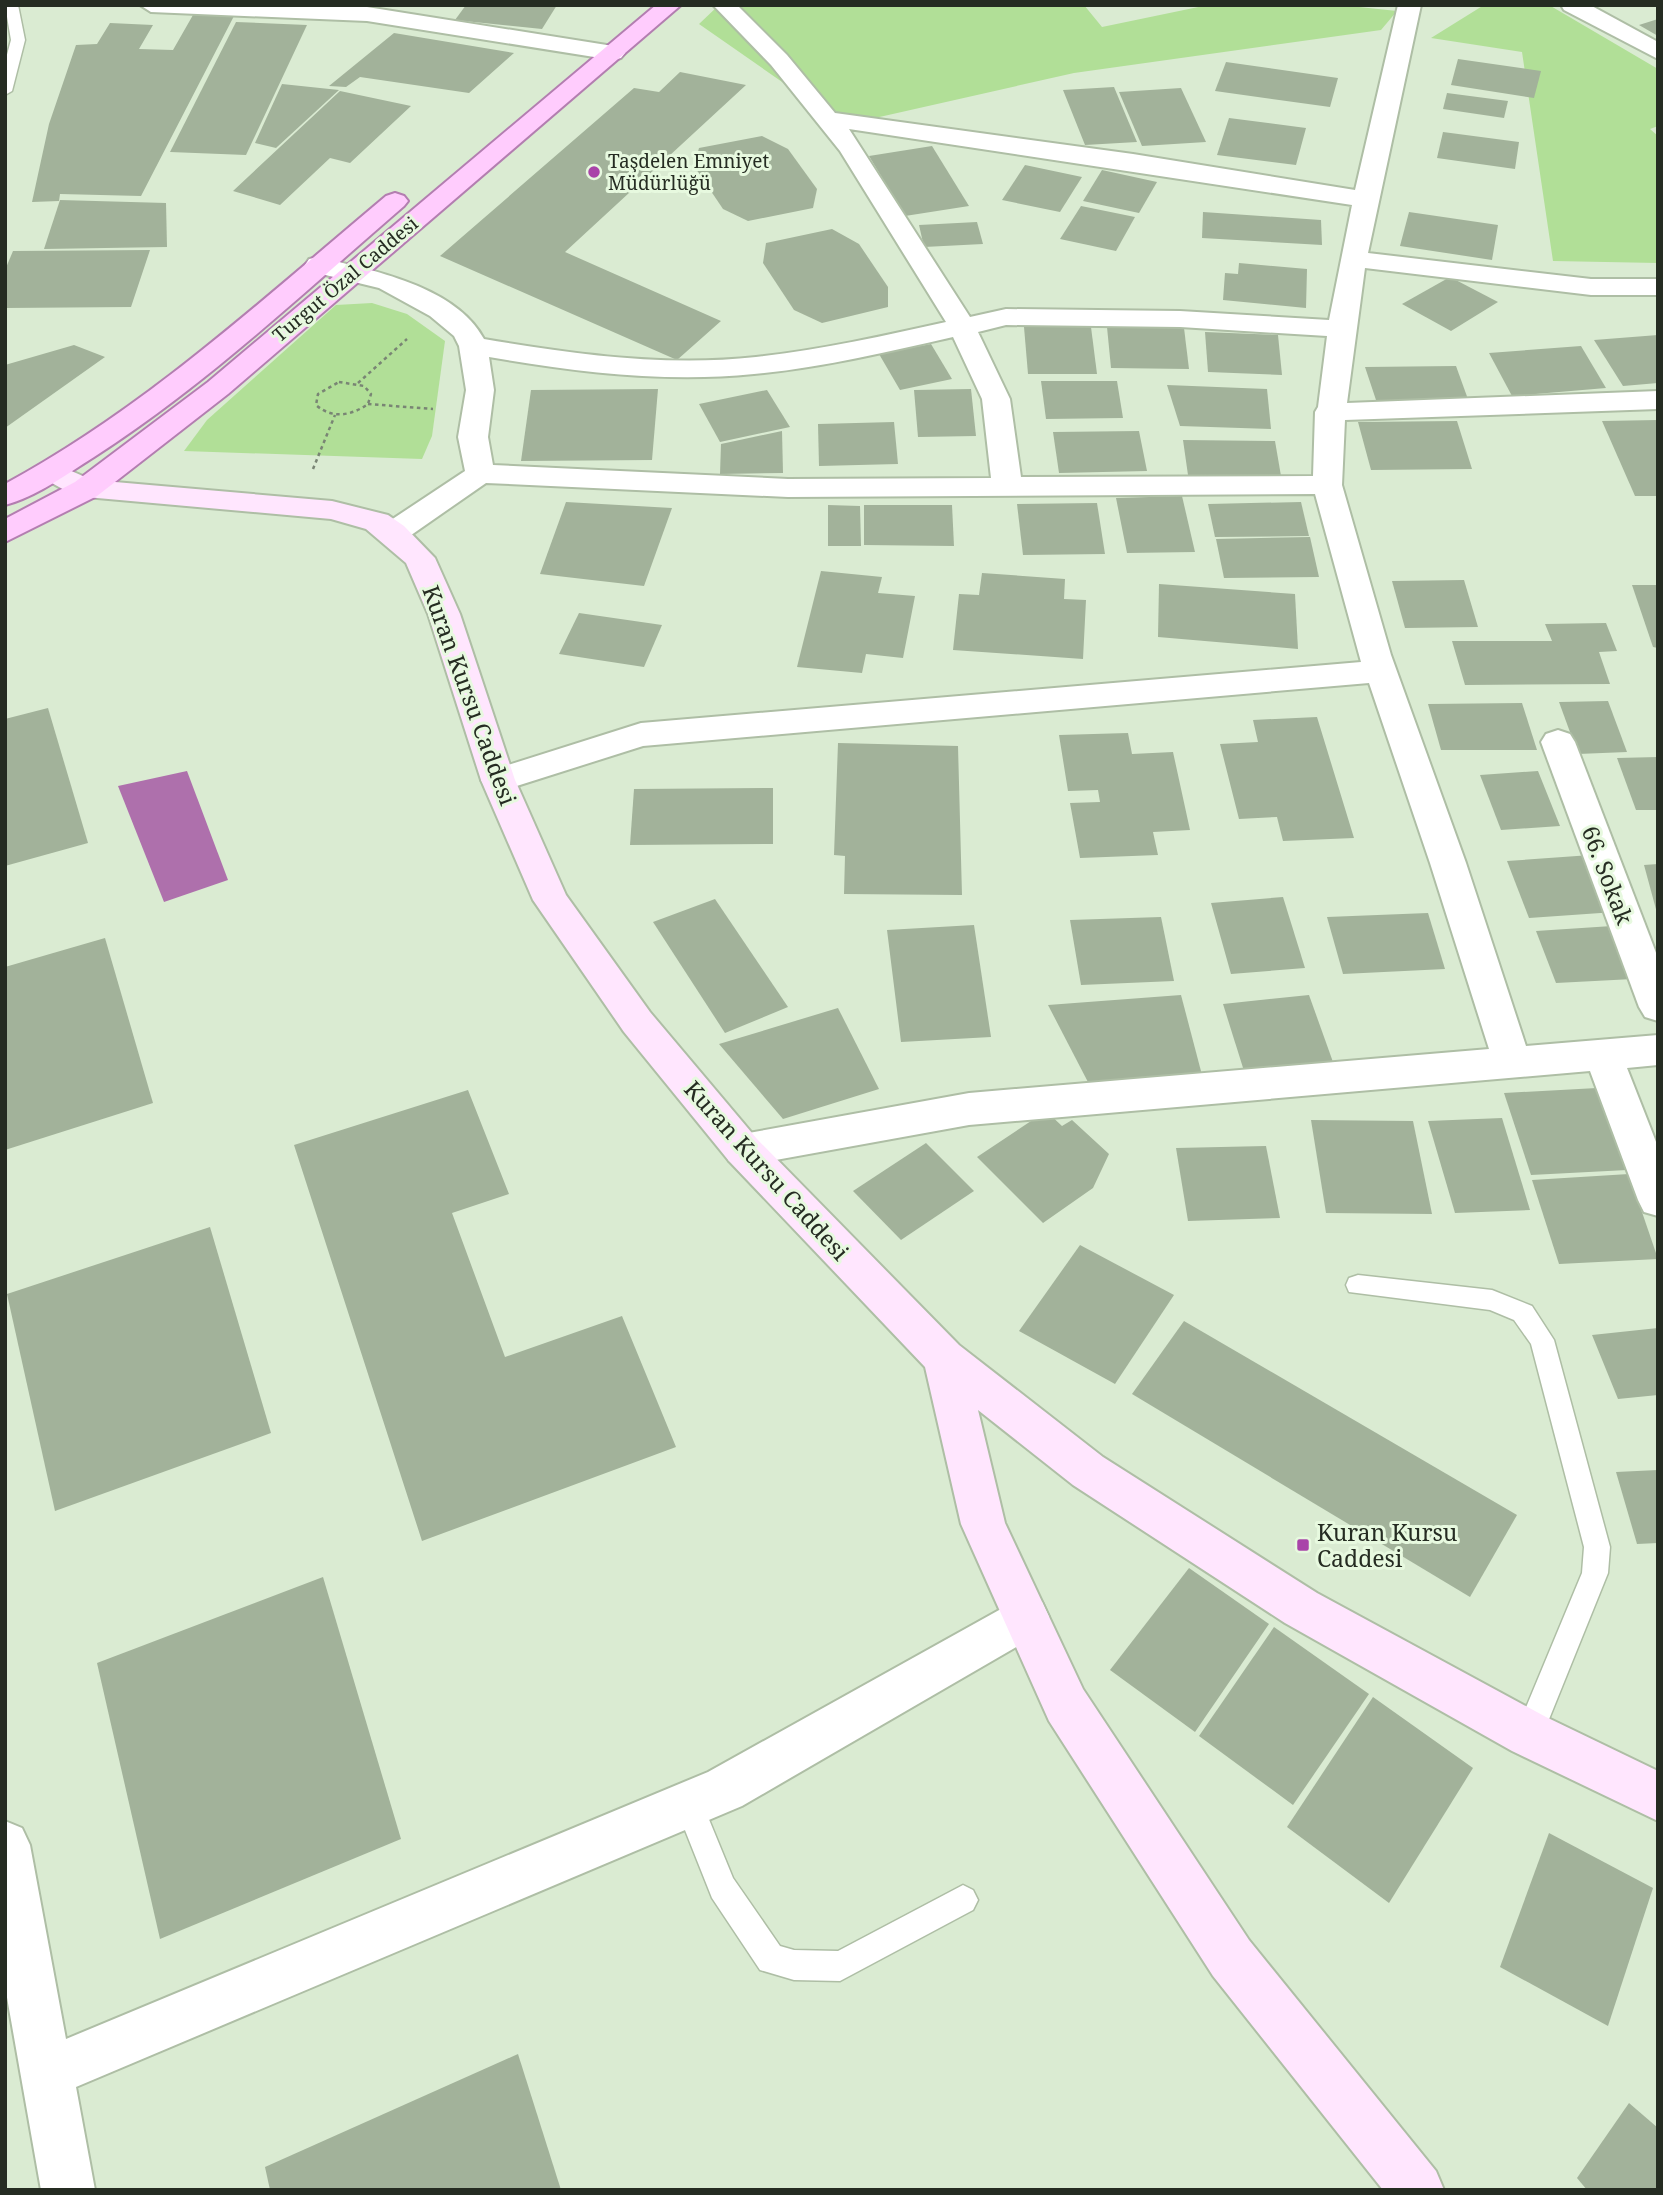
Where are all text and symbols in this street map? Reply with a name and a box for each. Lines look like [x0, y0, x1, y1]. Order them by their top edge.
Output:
place label: Taşdelen Emniyet Müdürlüğü [608, 148, 769, 196]
marker: Taşdelen Emniyet Müdürlüğü [586, 164, 602, 180]
street label: Turgut Özal Caddesi [267, 210, 423, 348]
street label: Kuran Kursu Caddesi [415, 581, 525, 810]
street label: 66. Sokak [1575, 821, 1642, 929]
street label: Kuran Kursu Caddesi [678, 1073, 857, 1267]
place label: Kuran Kursu Caddesi [1317, 1516, 1458, 1574]
marker: Kuran Kursu Caddesi [1295, 1537, 1311, 1553]

